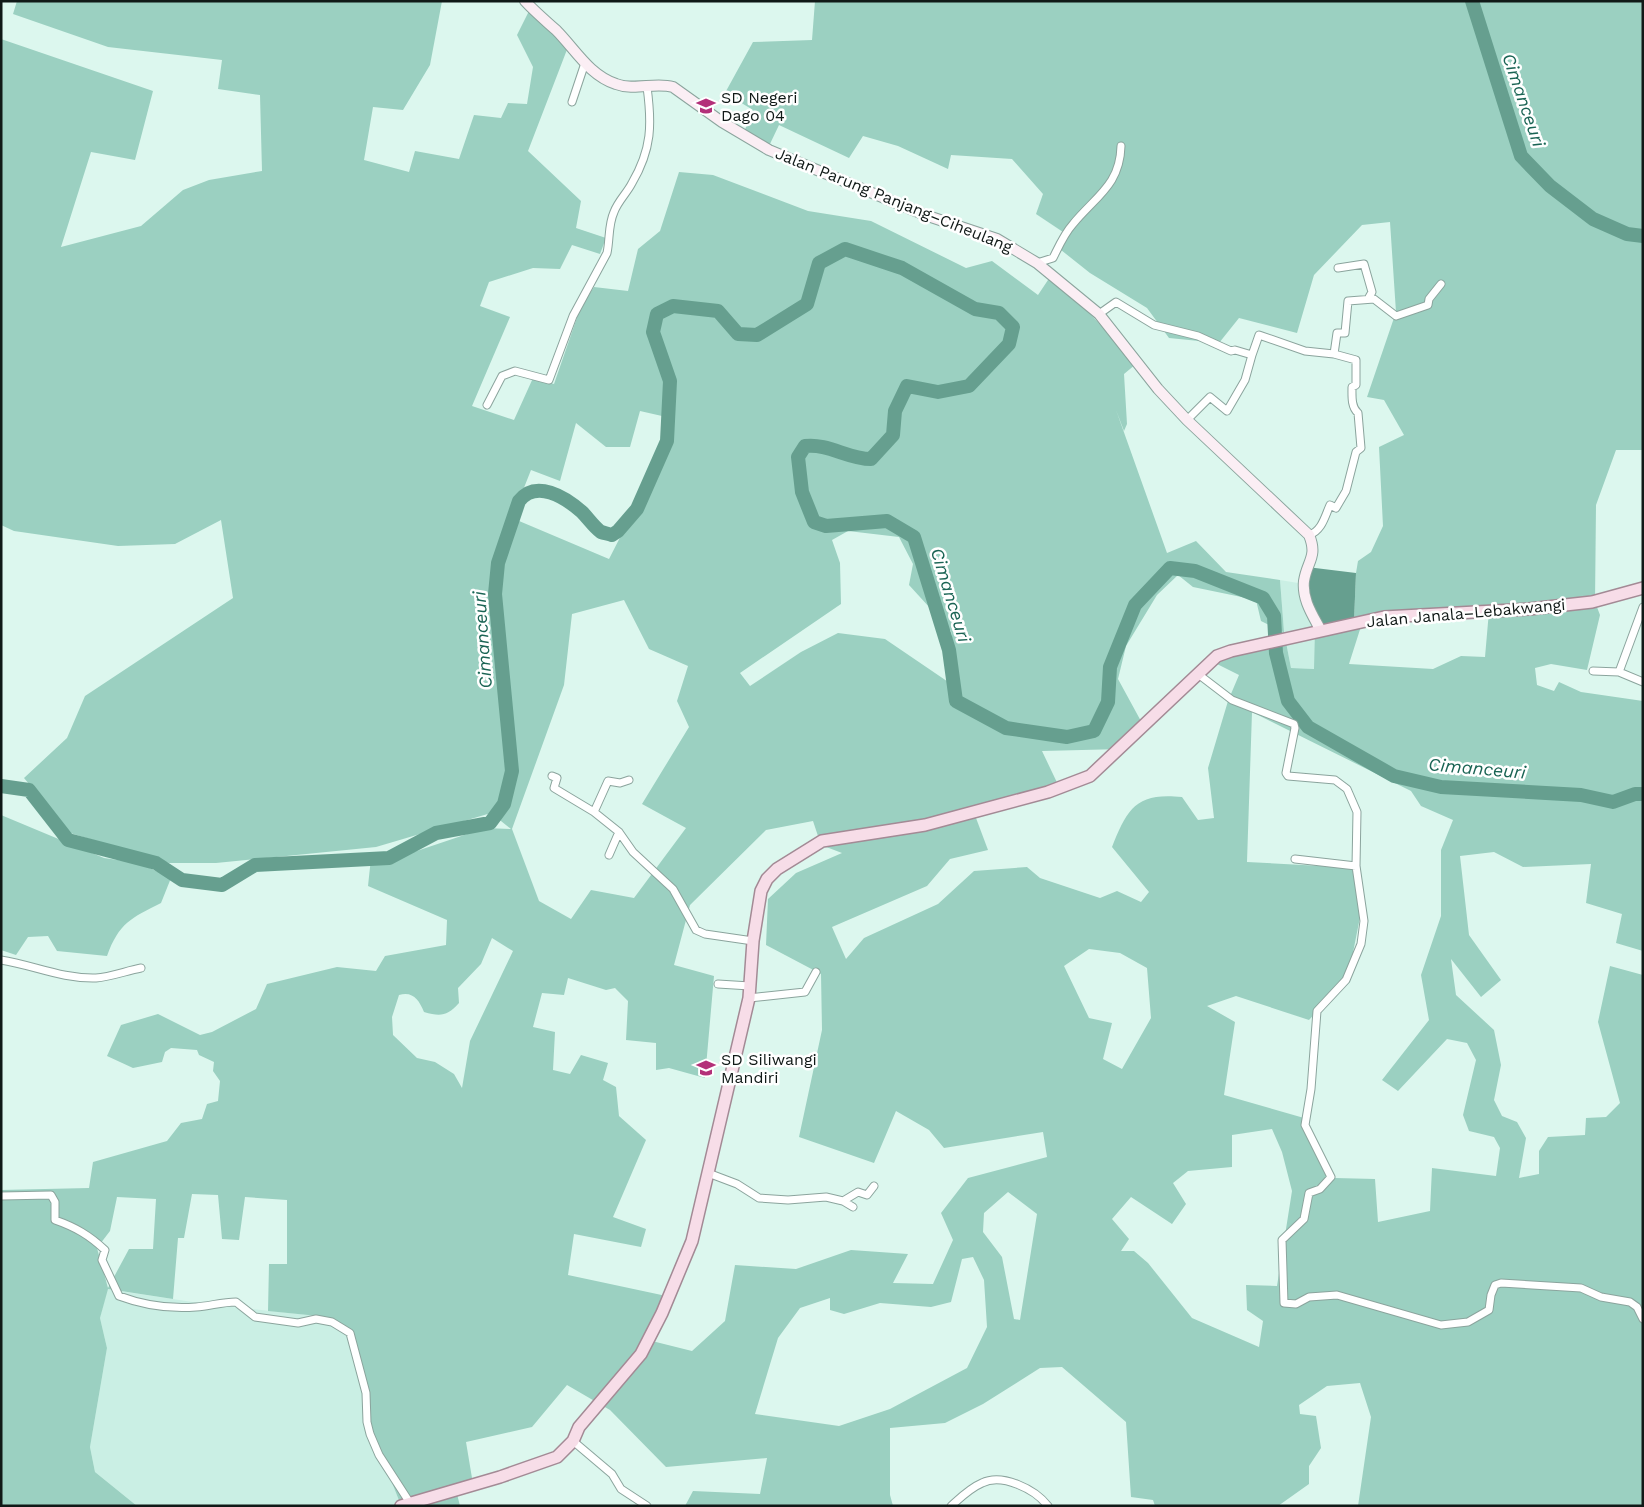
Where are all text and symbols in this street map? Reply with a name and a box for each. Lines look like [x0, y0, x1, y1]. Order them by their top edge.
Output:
water label: Cimanceuri [1498, 50, 1550, 151]
place label: SD Negeri Dago 04 [721, 88, 798, 125]
school or university icon: SD Negeri Dago 04 [695, 95, 717, 117]
street label: Jalan Parung Panjang–Ciheulang [773, 144, 1016, 257]
water label: Cimanceuri [927, 545, 976, 646]
water label: Cimanceuri [468, 589, 496, 689]
street label: Jalan Janala–Lebakwangi [1366, 595, 1566, 631]
water label: Cimanceuri [1427, 753, 1528, 783]
place label: SD Siliwangi Mandiri [721, 1050, 817, 1087]
school or university icon: SD Siliwangi Mandiri [695, 1057, 717, 1079]

